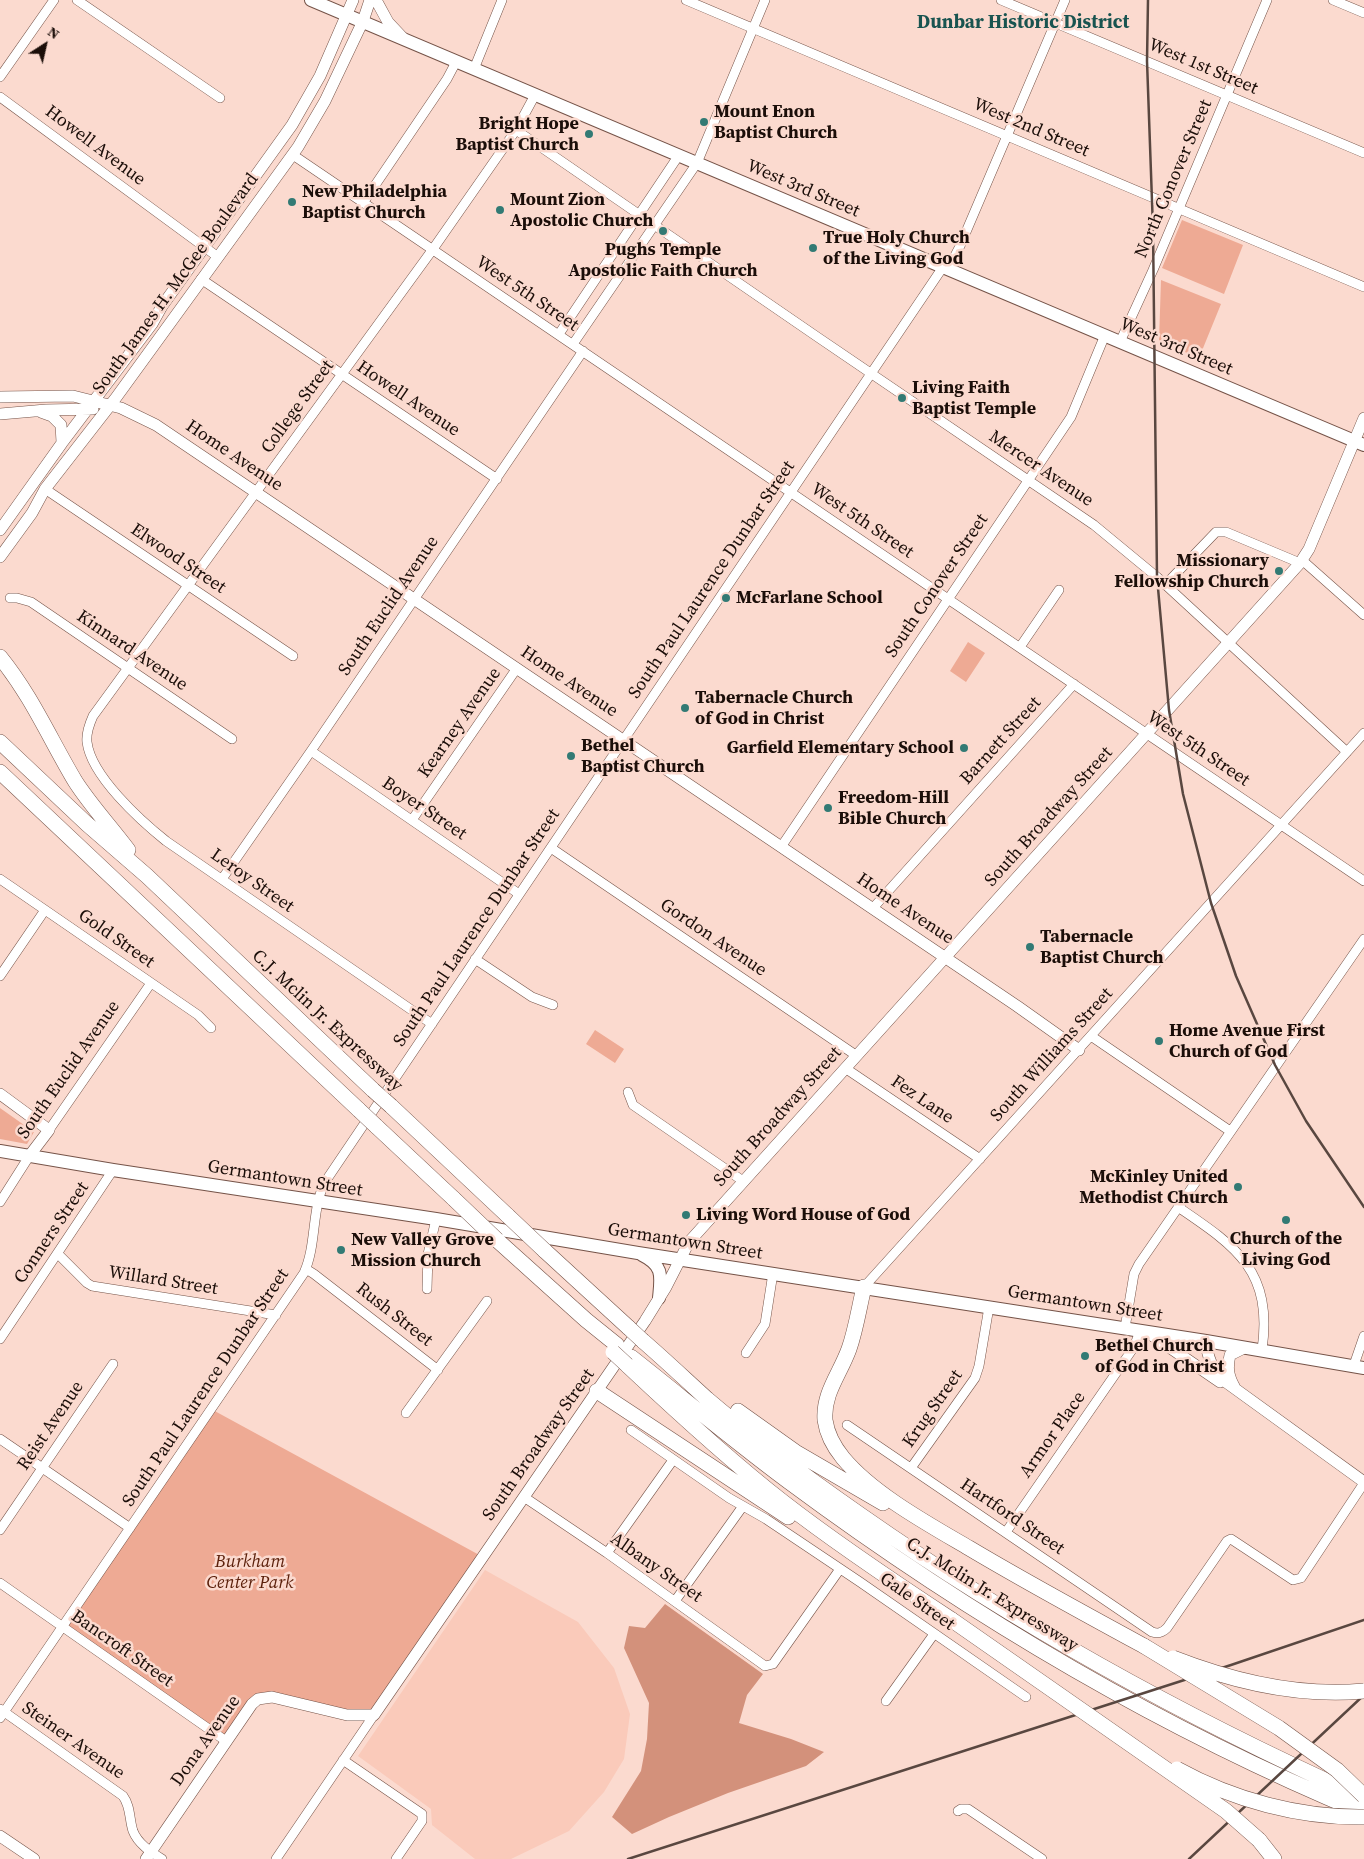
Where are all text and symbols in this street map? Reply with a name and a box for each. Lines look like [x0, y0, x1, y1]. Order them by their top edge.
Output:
district label: Dunbar Historic District [917, 12, 1129, 34]
north arrow [20, 20, 70, 70]
text: N [44, 22, 64, 44]
street label: West 1st Street [1145, 34, 1261, 100]
street label: West 2nd Street [970, 94, 1092, 162]
street label: North Conover Street [1131, 97, 1217, 261]
street label: Howell Avenue [41, 101, 149, 191]
place label: Mount Enon Baptist Church [714, 101, 838, 144]
place label: Bright Hope Baptist Church [455, 113, 579, 156]
marker: Mount Enon Baptist Church [698, 116, 710, 128]
marker: Bright Hope Baptist Church [583, 128, 595, 140]
street label: West 3rd Street [743, 156, 863, 222]
street label: South James H. McGee Boulevard [89, 169, 263, 399]
place label: New Philadelphia Baptist Church [302, 181, 447, 223]
place label: Mount Zion Apostolic Church [510, 189, 653, 232]
marker: New Philadelphia Baptist Church [286, 196, 298, 208]
marker: Mount Zion Apostolic Church [494, 204, 506, 216]
marker: Pughs Temple Apostolic Faith Church [657, 225, 669, 237]
place label: True Holy Church of the Living God [823, 227, 970, 270]
place label: Pughs Temple Apostolic Faith Church [568, 239, 758, 282]
marker: True Holy Church of the Living God [807, 242, 819, 254]
street label: West 5th Street [471, 252, 583, 336]
street label: West 3rd Street [1116, 314, 1236, 380]
street label: College Street [257, 356, 339, 458]
street label: Howell Avenue [352, 356, 464, 442]
place label: Living Faith Baptist Temple [912, 377, 1036, 419]
marker: Living Faith Baptist Temple [896, 392, 908, 404]
street label: Home Avenue [181, 416, 287, 496]
street label: Mercer Avenue [985, 426, 1097, 512]
street label: South Paul Laurence Dunbar Street [624, 457, 800, 703]
street label: West 5th Street [806, 479, 918, 563]
street label: South Conover Street [881, 510, 993, 662]
street label: Elwood Street [126, 519, 230, 599]
street label: South Euclid Avenue [334, 532, 444, 680]
place label: Missionary Fellowship Church [1114, 550, 1269, 592]
marker: Missionary Fellowship Church [1273, 565, 1285, 577]
place label: McFarlane School [736, 587, 883, 609]
marker: McFarlane School [720, 592, 732, 604]
street label: Kinnard Avenue [72, 606, 192, 696]
street label: Home Avenue [516, 642, 622, 722]
street label: Kearney Avenue [414, 664, 506, 782]
place label: Tabernacle Church of God in Christ [695, 687, 853, 730]
street label: Barnett Street [956, 693, 1046, 789]
marker: Tabernacle Church of God in Christ [679, 702, 691, 714]
street label: West 5th Street [1142, 707, 1254, 791]
place label: Bethel Baptist Church [581, 735, 705, 778]
place label: Garfield Elementary School [727, 737, 954, 759]
marker: Garfield Elementary School [958, 742, 970, 754]
street label: South Broadway Street [981, 743, 1117, 891]
marker: Bethel Baptist Church [565, 750, 577, 762]
street label: Boyer Street [378, 773, 470, 845]
place label: Freedom-Hill Bible Church [838, 787, 949, 830]
marker: Freedom-Hill Bible Church [822, 802, 834, 814]
street label: South Paul Laurence Dunbar Street [389, 805, 565, 1051]
street label: Leroy Street [206, 844, 298, 918]
street label: Home Avenue [852, 869, 958, 949]
street label: Gordon Avenue [656, 894, 770, 982]
street label: Gold Street [74, 905, 158, 973]
place label: Tabernacle Baptist Church [1040, 926, 1164, 969]
marker: Tabernacle Baptist Church [1024, 941, 1036, 953]
street label: C.J. Mclin Jr. Expressway [247, 945, 407, 1097]
street label: South Williams Street [986, 984, 1118, 1126]
street label: South Euclid Avenue [13, 997, 125, 1143]
place label: Home Avenue First Church of God [1169, 1020, 1325, 1062]
marker: Home Avenue First Church of God [1153, 1035, 1165, 1047]
street label: South Broadway Street [710, 1043, 846, 1191]
street label: Fez Lane [886, 1071, 958, 1129]
street label: Germantown Street [206, 1156, 364, 1202]
place label: McKinley United Methodist Church [1079, 1166, 1228, 1208]
street label: Conners Street [10, 1178, 94, 1288]
marker: McKinley United Methodist Church [1232, 1181, 1244, 1193]
place label: Living Word House of God [696, 1204, 910, 1226]
marker: Living Word House of God [680, 1209, 692, 1221]
marker: Church of the Living God [1280, 1214, 1292, 1226]
street label: Germantown Street [606, 1219, 764, 1265]
place label: Church of the Living God [1230, 1228, 1342, 1270]
place label: New Valley Grove Mission Church [351, 1229, 494, 1272]
marker: New Valley Grove Mission Church [335, 1244, 347, 1256]
street label: Willard Street [107, 1262, 219, 1300]
street label: South Paul Laurence Dunbar Street [118, 1265, 294, 1511]
street label: Rush Street [351, 1278, 437, 1352]
street label: Germantown Street [1006, 1281, 1164, 1327]
place label: Bethel Church of God in Christ [1095, 1335, 1224, 1378]
marker: Bethel Church of God in Christ [1079, 1350, 1091, 1362]
street label: South Broadway Street [478, 1365, 600, 1525]
street label: Krug Street [898, 1366, 968, 1452]
street label: Reist Avenue [13, 1377, 89, 1475]
street label: Armor Place [1015, 1388, 1091, 1482]
street label: Hartford Street [956, 1474, 1068, 1560]
street label: Albany Street [606, 1528, 706, 1608]
street label: C.J. Mclin Jr. Expressway [902, 1533, 1082, 1657]
park label: Burkham Center Park [206, 1551, 294, 1594]
street label: Gale Street [875, 1568, 959, 1636]
street label: Bancroft Street [67, 1606, 177, 1692]
street label: Dona Avenue [167, 1691, 245, 1791]
street label: Steiner Avenue [17, 1698, 129, 1784]

